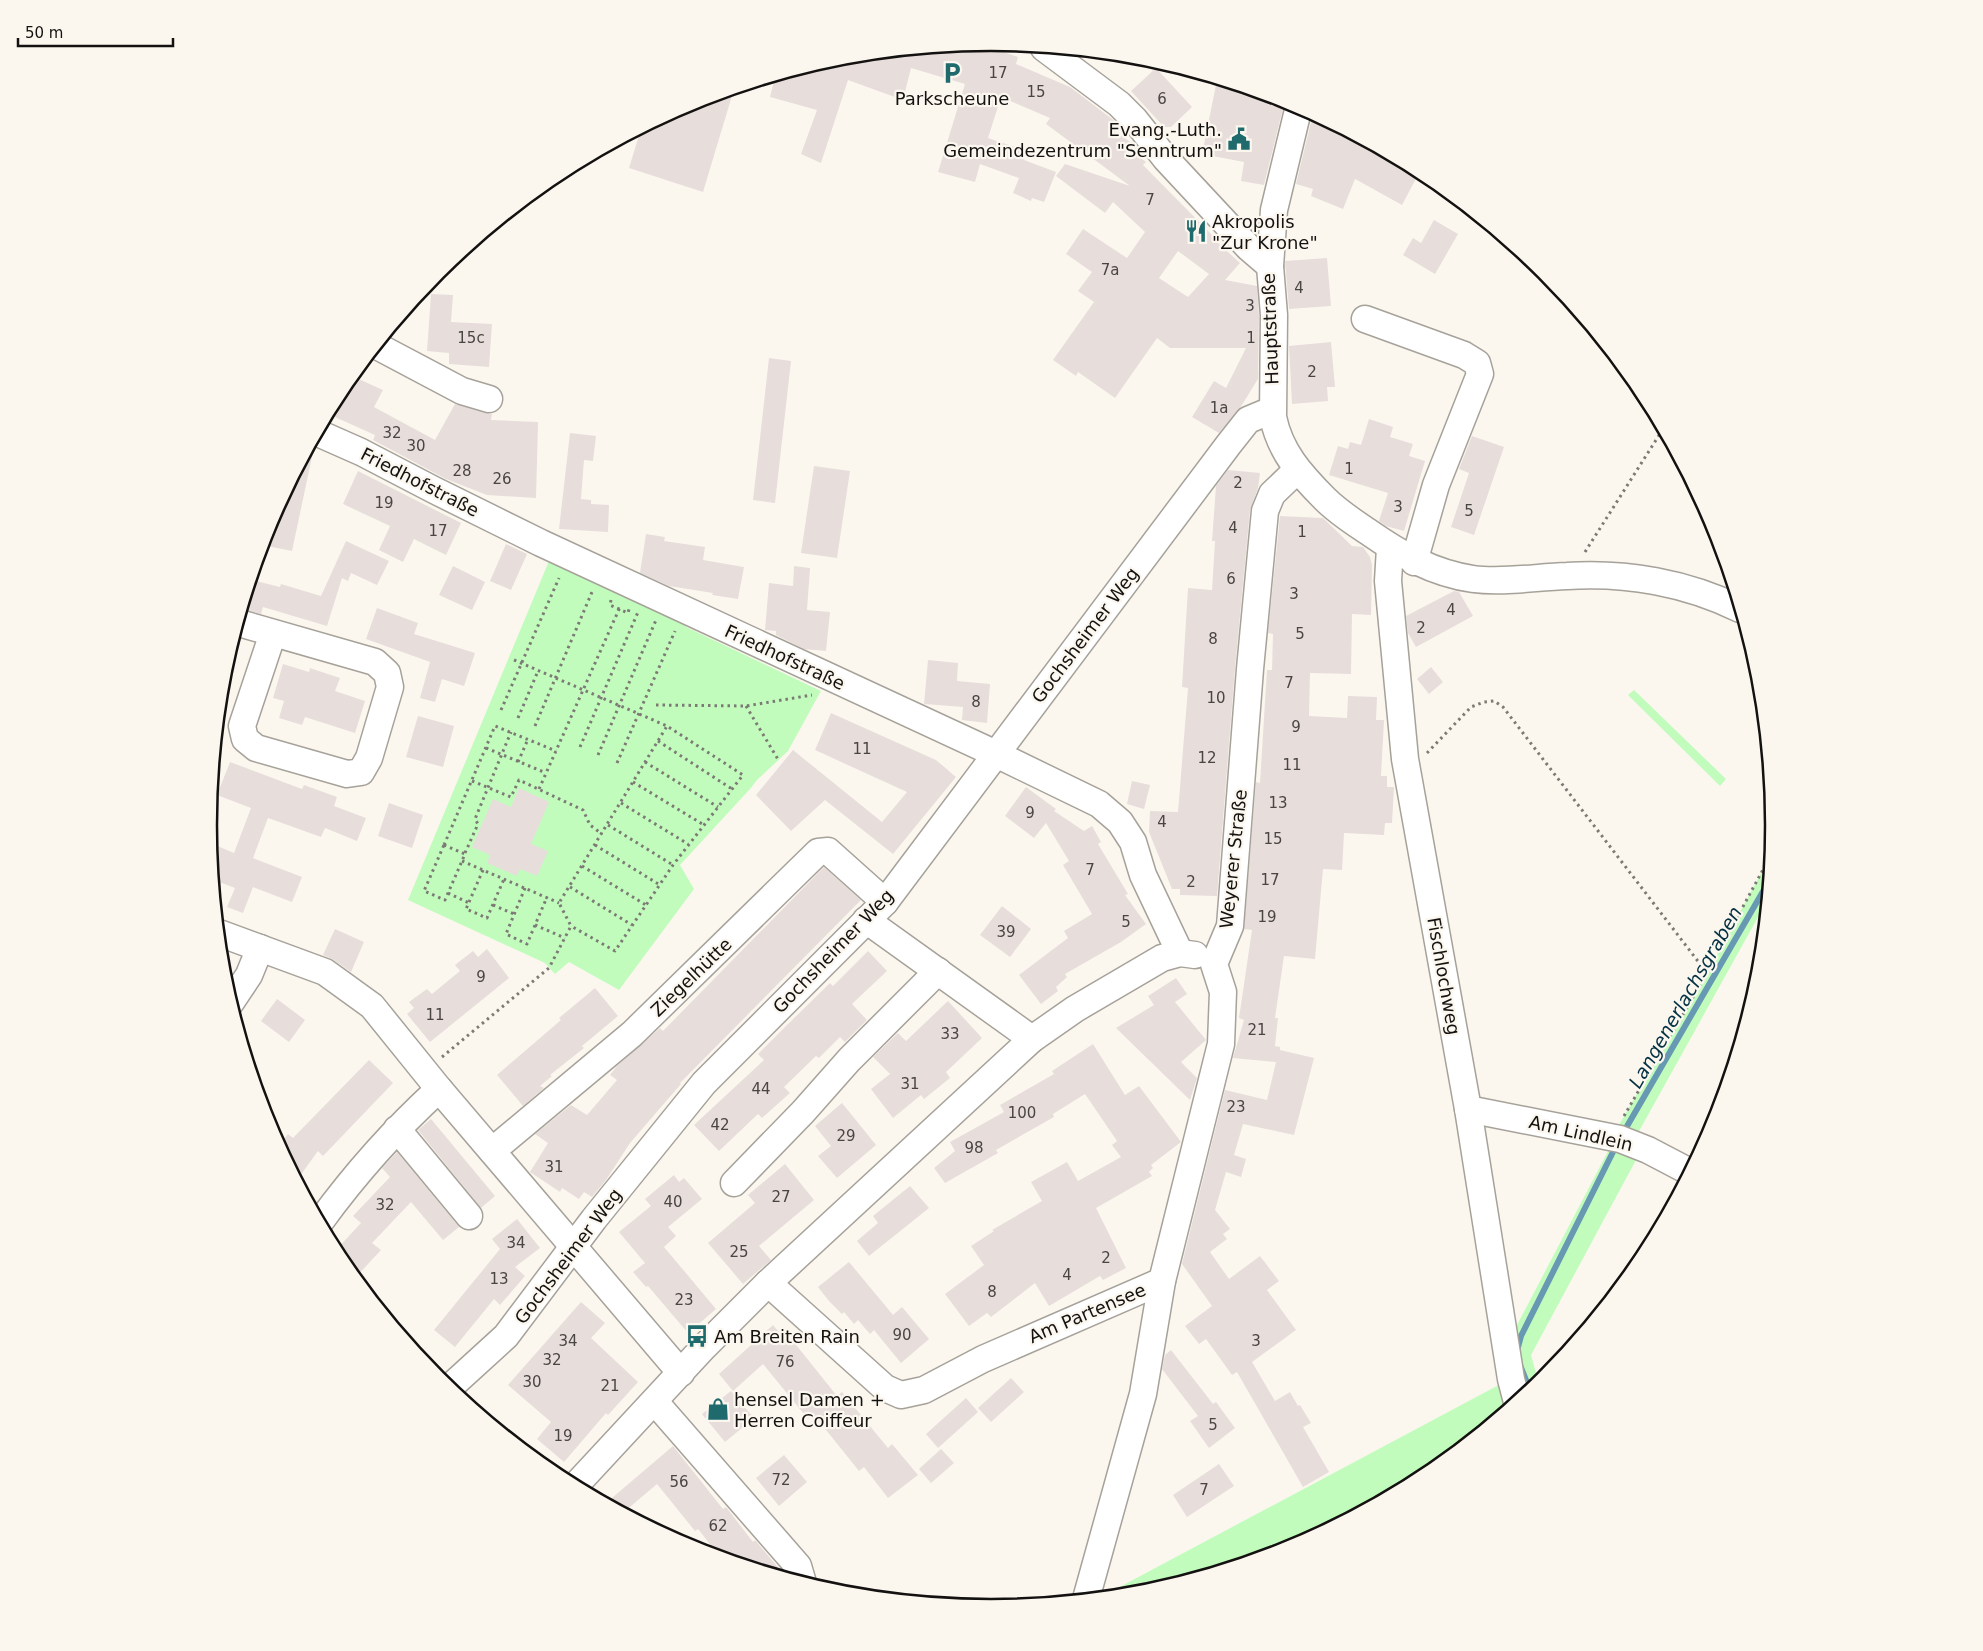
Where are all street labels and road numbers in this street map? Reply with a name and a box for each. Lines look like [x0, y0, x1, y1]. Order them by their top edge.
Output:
street label: Hauptstraße [1258, 273, 1282, 385]
street label: Friedhofstraße [357, 443, 483, 521]
street label: Gochsheimer Weg [1027, 563, 1143, 707]
street label: Friedhofstraße [722, 620, 848, 694]
street label: Weyerer Straße [1215, 788, 1251, 930]
street label: Gochsheimer Weg [768, 885, 898, 1017]
street label: Fischlochweg [1423, 915, 1465, 1037]
street label: Ziegelhütte [646, 933, 736, 1021]
street label: Am Lindlein [1527, 1111, 1635, 1155]
street label: Gochsheimer Weg [510, 1184, 626, 1328]
street label: Am Partensee [1025, 1279, 1149, 1347]

